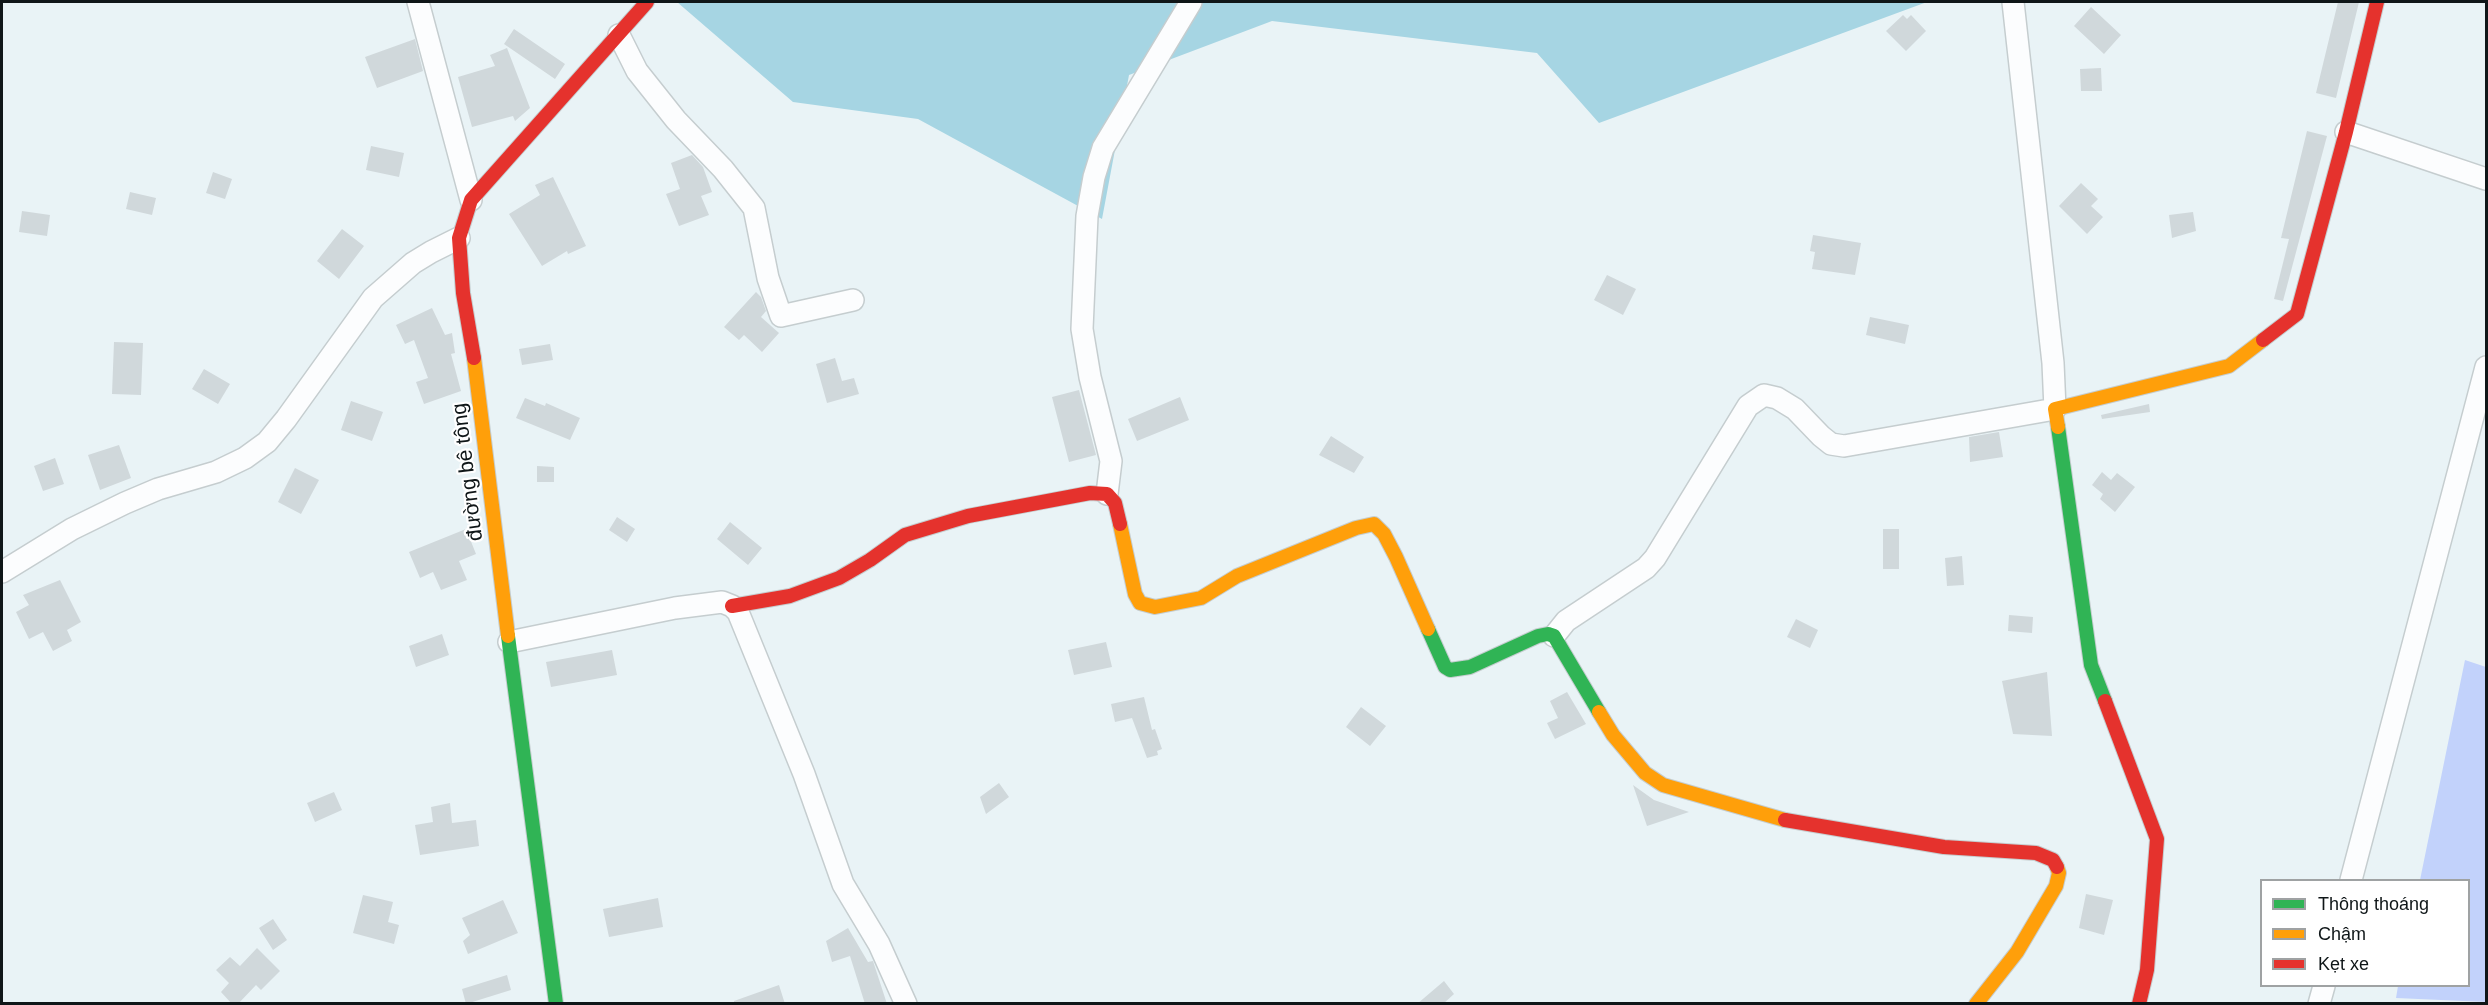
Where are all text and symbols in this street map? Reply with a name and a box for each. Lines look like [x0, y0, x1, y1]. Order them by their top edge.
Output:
street label: đường bê tông [447, 402, 489, 542]
legend [2260, 879, 2470, 987]
text: Thông thoáng [2318, 894, 2429, 914]
text: Chậm [2318, 924, 2366, 944]
text: Kẹt xe [2318, 954, 2369, 974]

